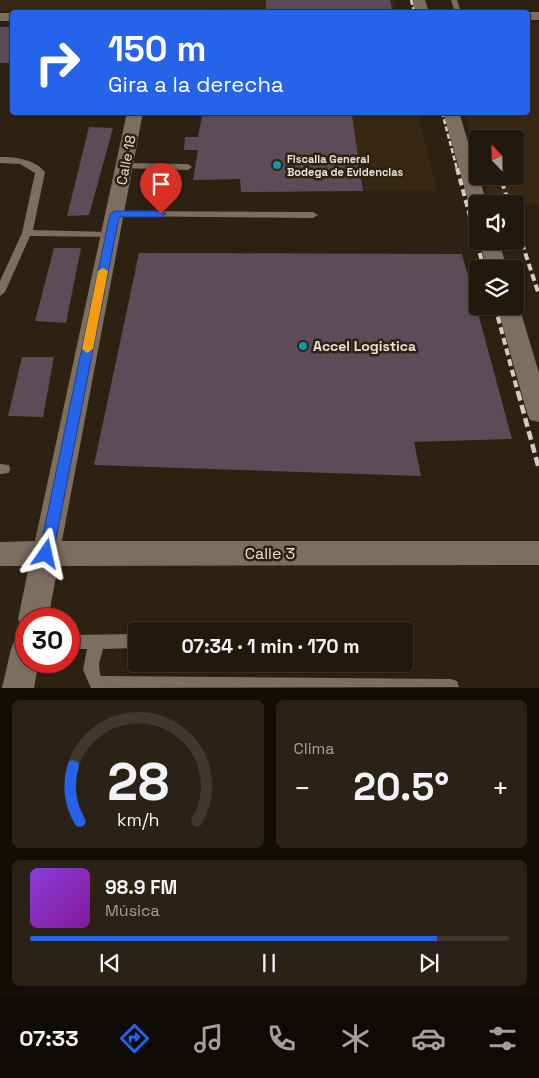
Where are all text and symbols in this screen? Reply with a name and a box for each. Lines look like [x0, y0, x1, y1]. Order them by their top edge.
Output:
text: 150 m [108, 27, 206, 71]
icon: right [25, 30, 90, 95]
text: Gira a la derecha [108, 70, 284, 98]
north arrow [469, 130, 524, 185]
map controls [469, 130, 524, 315]
street label: Calle 18 [112, 133, 140, 186]
place label: Fiscalia General Bodega de Evidencias [287, 152, 404, 179]
marker: Fiscalia General Bodega de Evidencias [271, 159, 283, 171]
pin [140, 163, 182, 214]
icon: arrive [147, 170, 175, 198]
button: sound [469, 195, 524, 250]
button: layers [469, 260, 524, 315]
place label: Accel Logistica [313, 337, 416, 355]
marker: Accel Logistica [297, 340, 309, 352]
position arrow [19, 527, 71, 579]
street label: Calle 3 [245, 543, 295, 564]
speed limit sign: 30 [15, 608, 80, 673]
text: 07:34 · 1 min · 170 m [181, 634, 360, 659]
text: Clima [294, 738, 335, 759]
text: 28 [107, 749, 169, 815]
text: 20.5° [353, 763, 449, 811]
text: − [294, 770, 311, 806]
text: + [492, 770, 509, 806]
text: km/h [116, 808, 159, 831]
text: 98.9 FM [105, 875, 177, 900]
text: Música [105, 900, 160, 921]
icon: previous [96, 949, 124, 977]
icon: pause [255, 949, 283, 977]
icon: next [415, 949, 443, 977]
icon: directions [117, 1021, 152, 1056]
icon: music [191, 1021, 226, 1056]
icon: phone [264, 1021, 299, 1056]
icon: climate [338, 1021, 373, 1056]
icon: car [411, 1021, 446, 1056]
icon: filters [485, 1021, 520, 1056]
text: 07:33 [19, 1024, 79, 1052]

